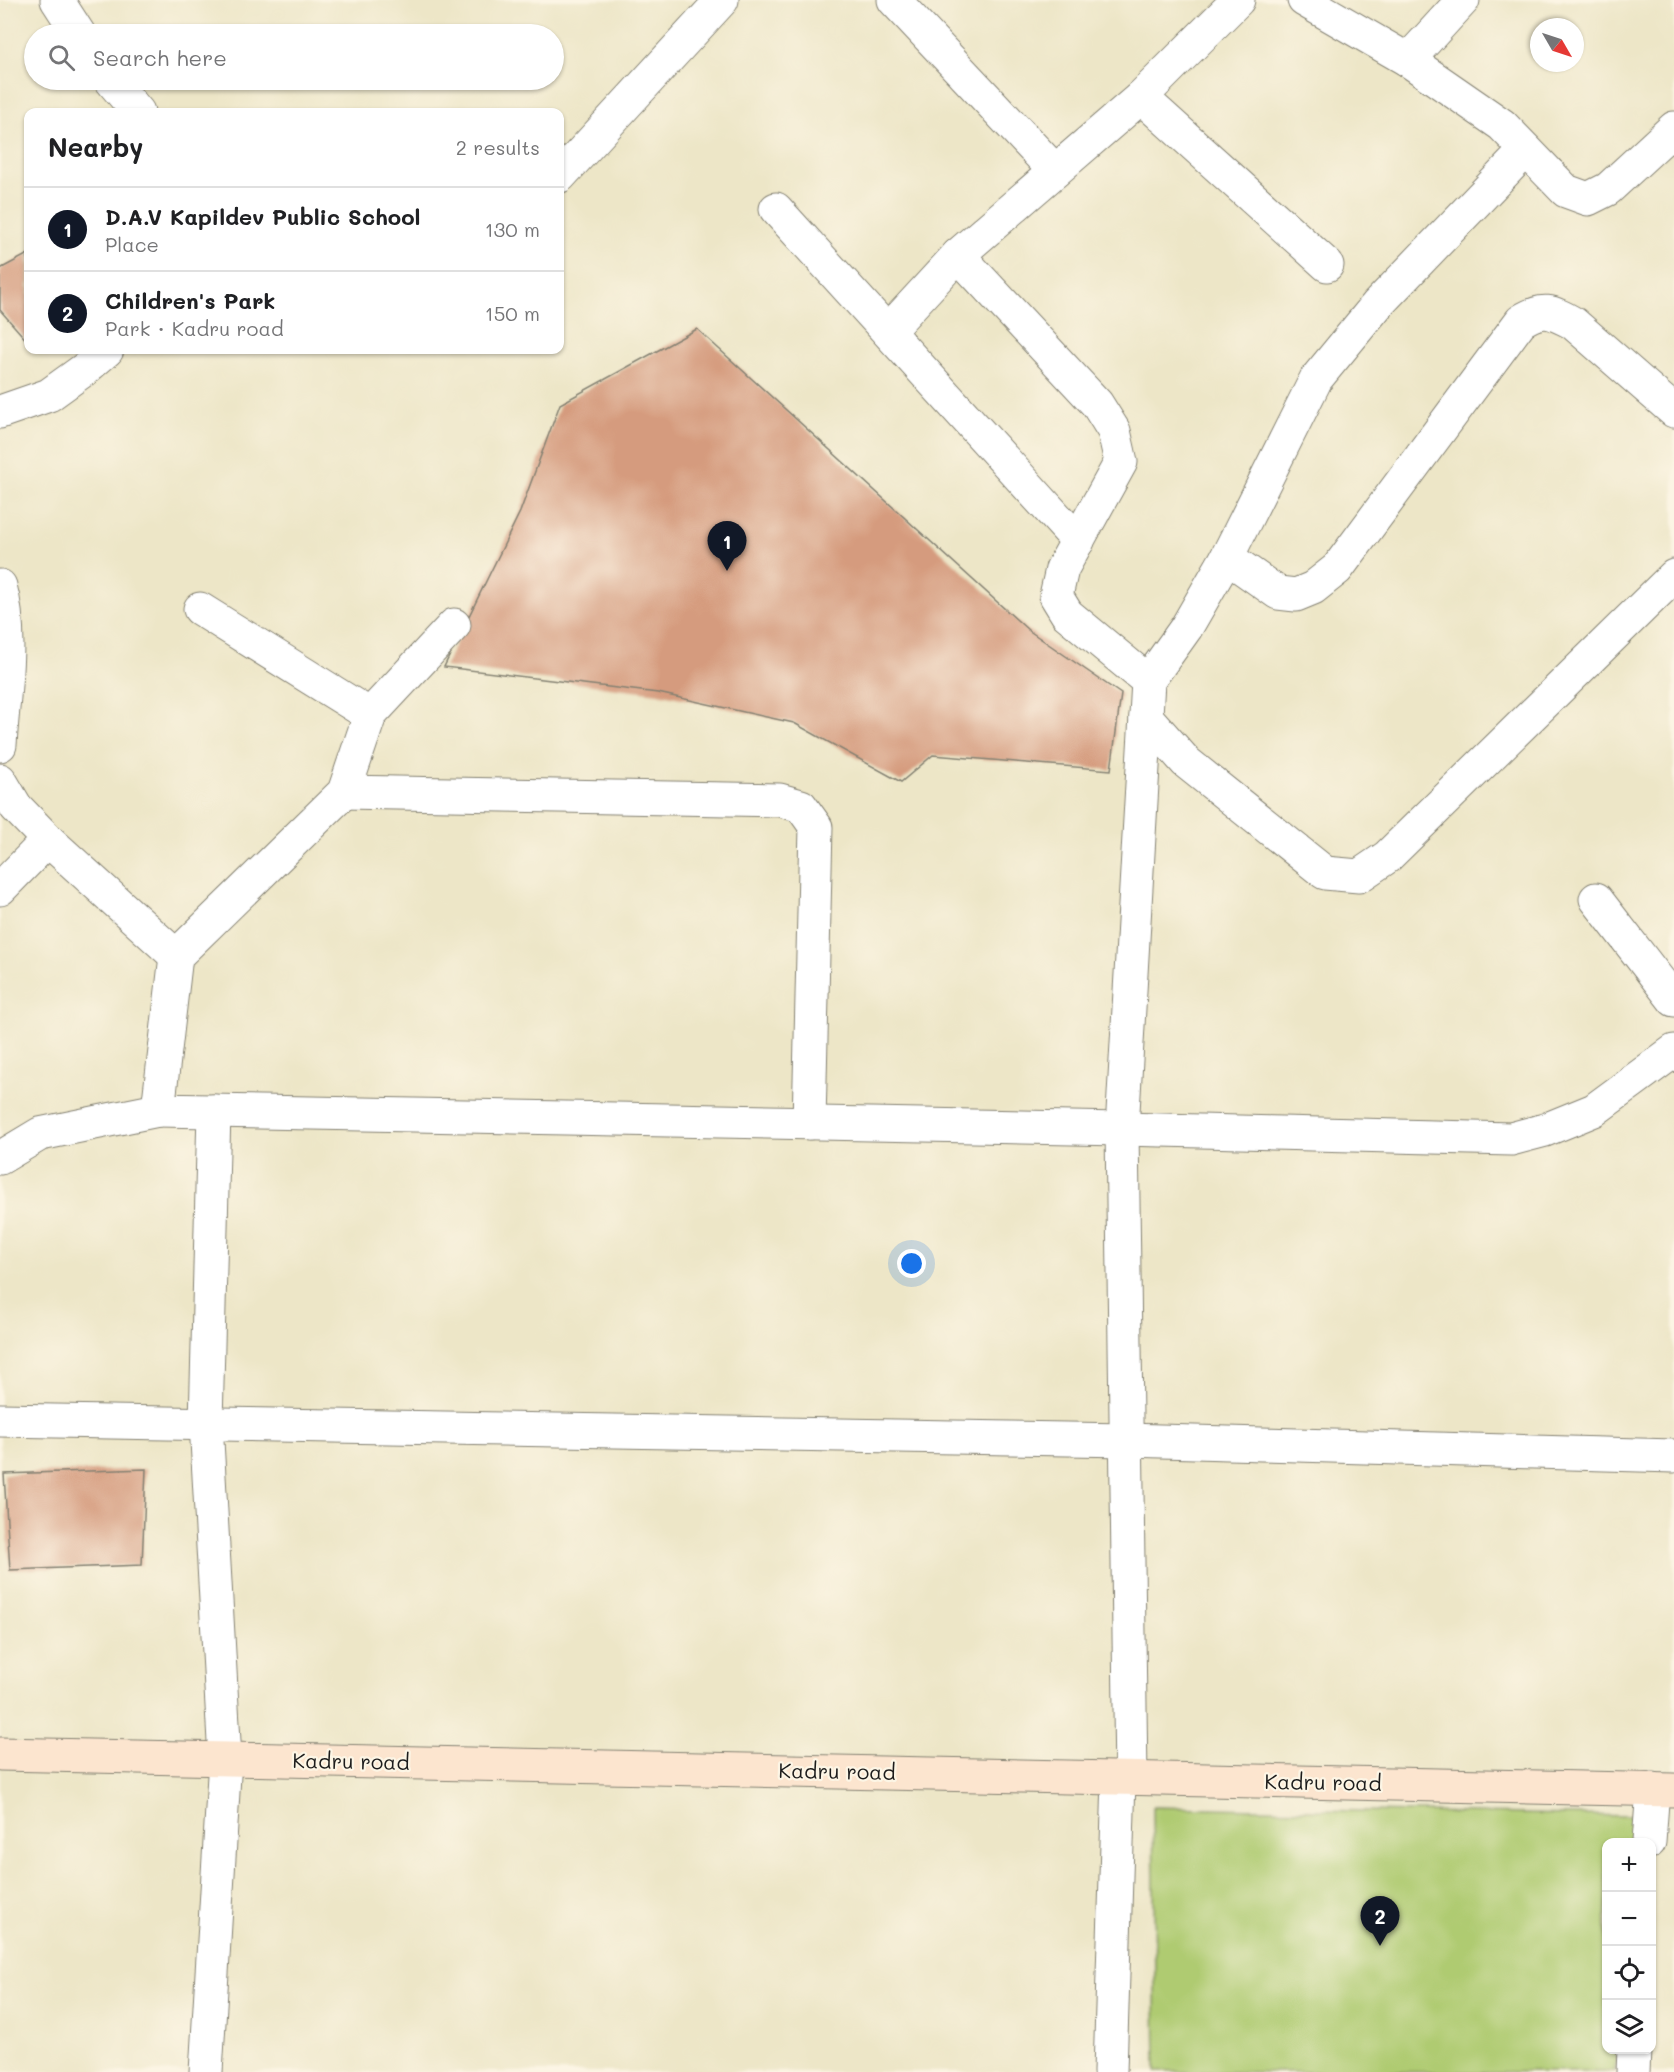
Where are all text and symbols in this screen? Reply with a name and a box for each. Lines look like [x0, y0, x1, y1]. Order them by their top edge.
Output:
north arrow [1530, 18, 1584, 72]
search box [24, 24, 564, 90]
icon: search [45, 41, 78, 74]
text: Search here [93, 43, 227, 72]
text: Nearby [48, 130, 143, 164]
text: 2 results [456, 134, 540, 160]
text: D.A.V Kapildev Public School [105, 202, 420, 231]
text: 1 [63, 216, 72, 242]
text: 130 m [485, 216, 540, 242]
text: Place [105, 231, 159, 257]
text: Children's Park [105, 286, 275, 315]
text: 2 [62, 300, 73, 326]
text: 150 m [485, 300, 540, 326]
text: Park · Kadru road [105, 315, 284, 341]
pin: 1 [708, 522, 746, 571]
your location [897, 1249, 926, 1278]
street label: Kadru road [292, 1746, 410, 1775]
street label: Kadru road [778, 1756, 896, 1785]
street label: Kadru road [1264, 1767, 1382, 1796]
map controls [1602, 1838, 1656, 2054]
button: + [1602, 1838, 1656, 1892]
button: − [1602, 1892, 1656, 1946]
pin: 2 [1360, 1896, 1400, 1946]
button: locate [1602, 1946, 1656, 2000]
button: layers [1602, 2000, 1656, 2054]

